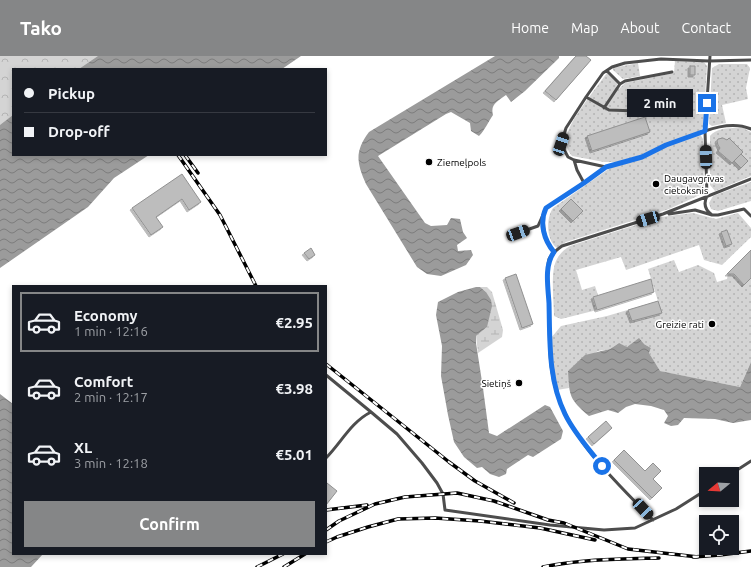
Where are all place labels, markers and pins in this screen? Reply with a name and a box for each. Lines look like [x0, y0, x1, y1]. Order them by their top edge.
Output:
marker: Ziemeļpols [424, 157, 434, 167]
place label: Ziemeļpols [437, 157, 486, 168]
place label: Daugavgrīvas cietoksnis [664, 173, 724, 196]
marker: Daugavgrīvas cietoksnis [651, 179, 661, 189]
place label: Greizie rati [656, 319, 704, 330]
marker: Greizie rati [707, 319, 717, 329]
place label: Sietiņš [481, 378, 511, 389]
marker: Sietiņš [514, 378, 524, 388]

